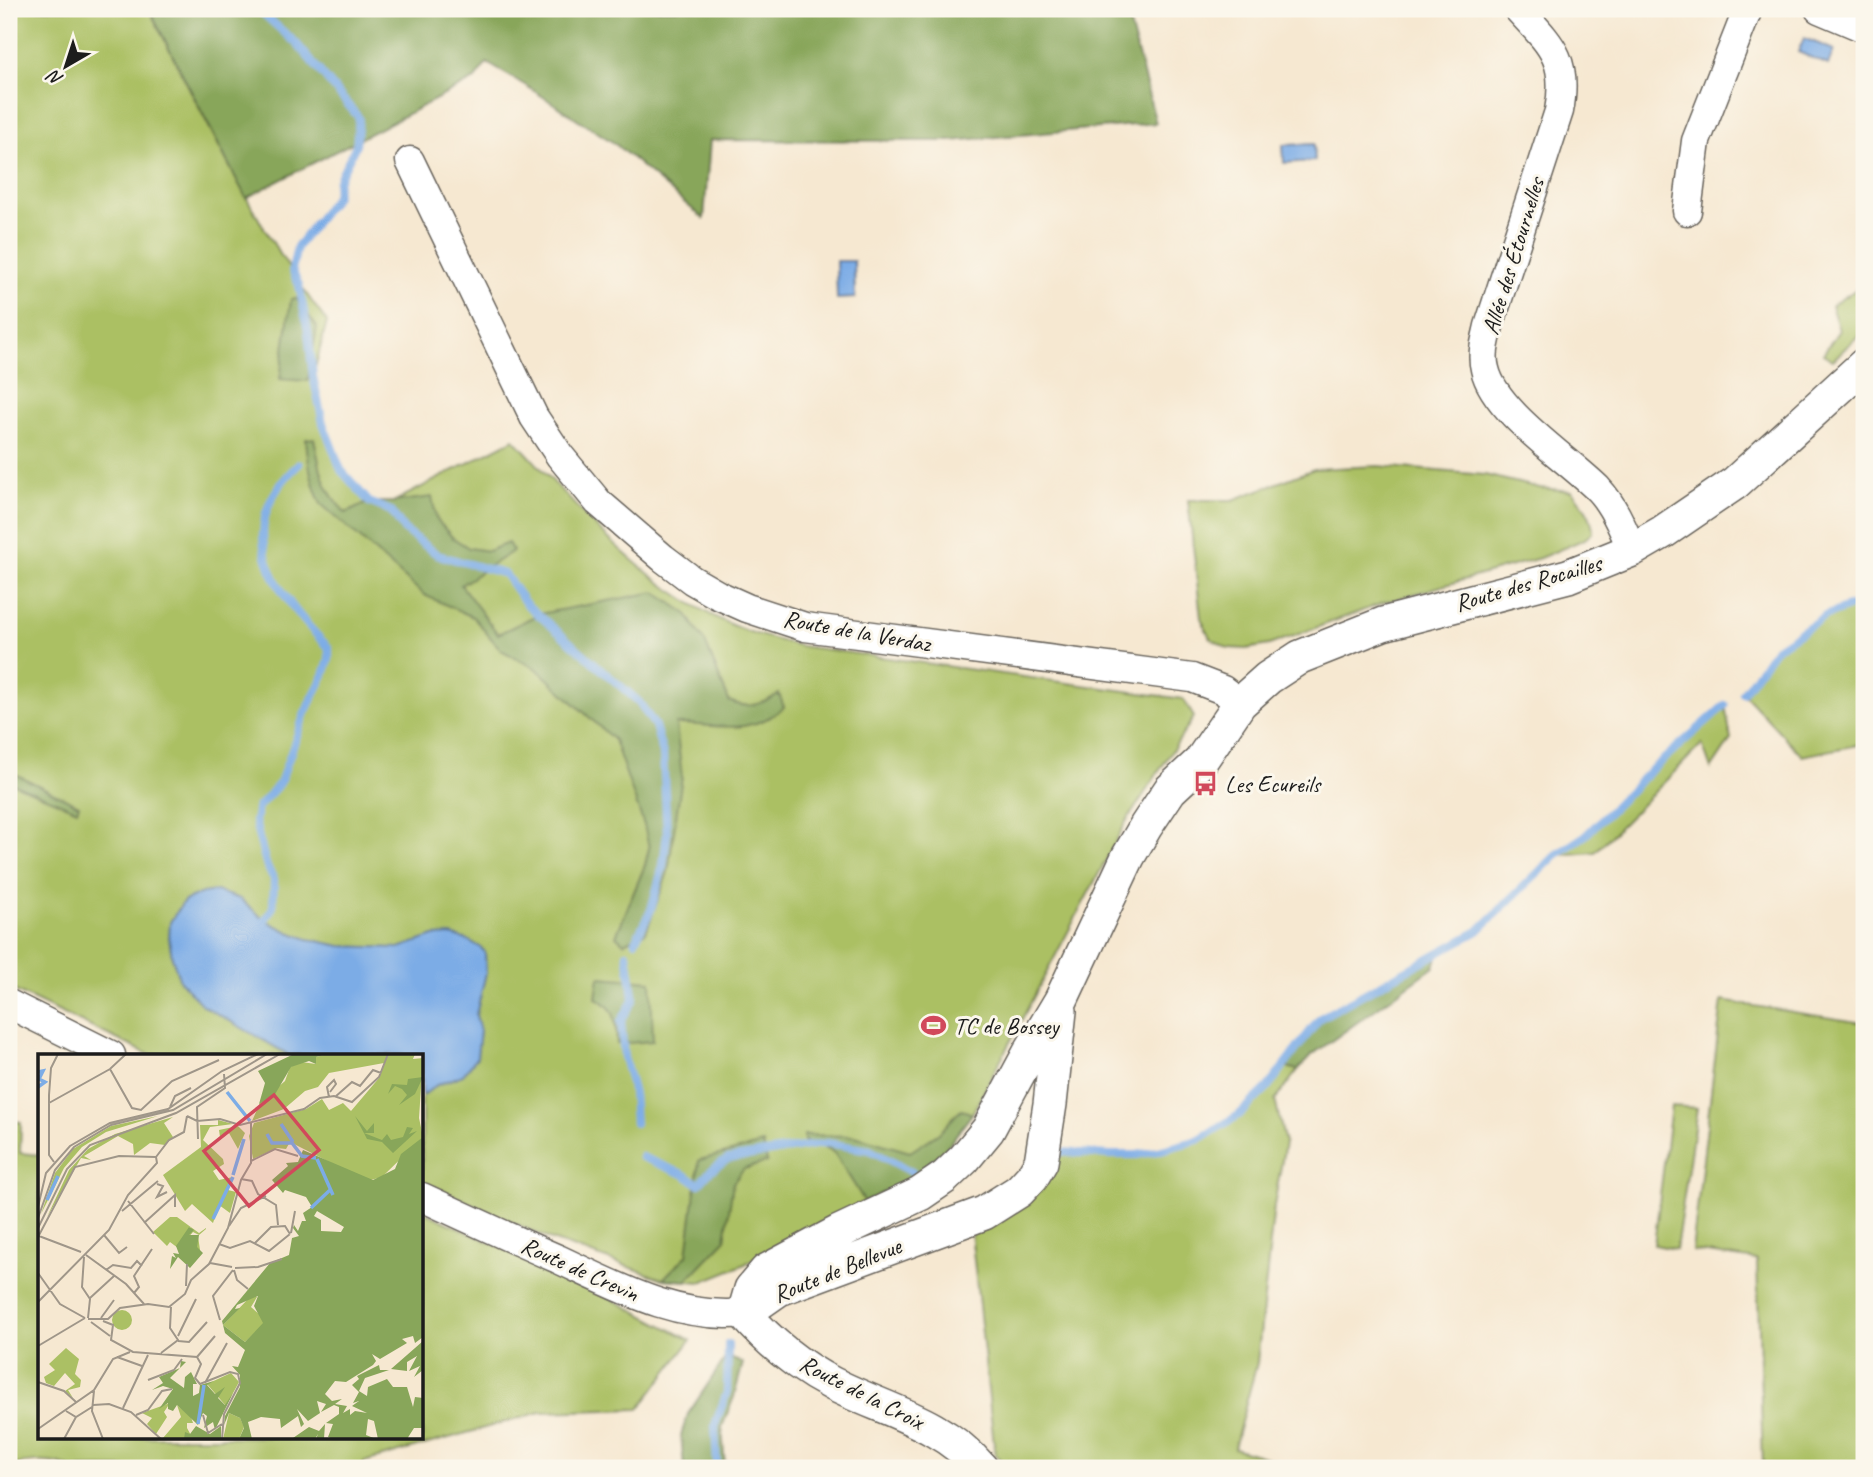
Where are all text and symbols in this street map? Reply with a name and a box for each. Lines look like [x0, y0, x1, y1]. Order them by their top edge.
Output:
north arrow [32, 32, 102, 102]
text: N [41, 63, 68, 91]
street label: Allée des Étournelles [1475, 172, 1552, 338]
street label: Route des Rocailles [1451, 547, 1607, 618]
street label: Route de la Verdaz [781, 603, 934, 659]
place label: Les Ecureils [1225, 769, 1322, 799]
bus stop icon: Les Ecureils [1191, 770, 1219, 798]
place label: TC de Bossey [954, 1011, 1060, 1041]
sports icon: TC de Bossey [920, 1012, 948, 1040]
inset map [38, 1054, 424, 1438]
street label: Route de Crevin [517, 1230, 644, 1308]
street label: Route de Bellevue [769, 1230, 907, 1309]
street label: Route de la Croix [795, 1348, 931, 1437]

